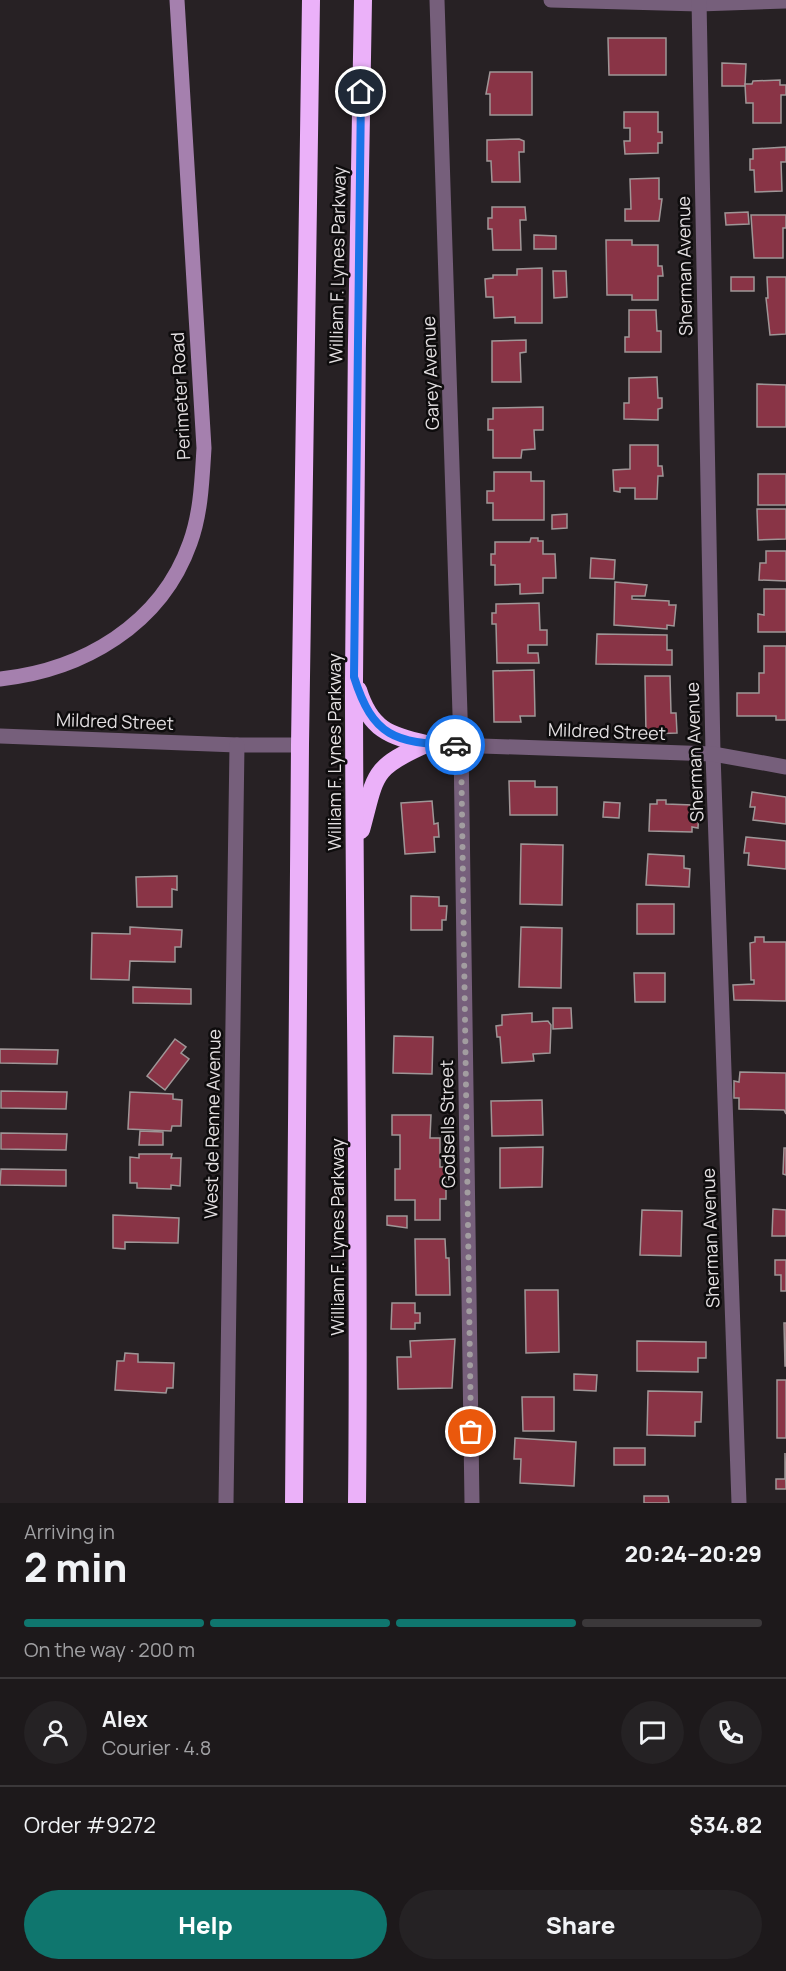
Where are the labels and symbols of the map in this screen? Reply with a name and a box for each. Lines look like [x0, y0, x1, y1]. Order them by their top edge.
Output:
pin [335, 66, 386, 117]
street label: William F. Lynes Parkway [323, 166, 351, 364]
street label: Sherman Avenue [671, 196, 697, 336]
street label: Garey Avenue [416, 316, 444, 430]
street label: Perimeter Road [165, 332, 195, 460]
street label: William F. Lynes Parkway [322, 653, 346, 851]
street label: Sherman Avenue [680, 682, 708, 822]
street label: Mildred Street [56, 707, 174, 735]
courier [425, 715, 485, 775]
street label: Mildred Street [548, 717, 666, 745]
street label: West de Renne Avenue [198, 1029, 226, 1219]
street label: Godsells Street [434, 1060, 460, 1188]
street label: William F. Lynes Parkway [325, 1138, 349, 1336]
street label: Sherman Avenue [696, 1168, 724, 1308]
pin [445, 1406, 496, 1457]

